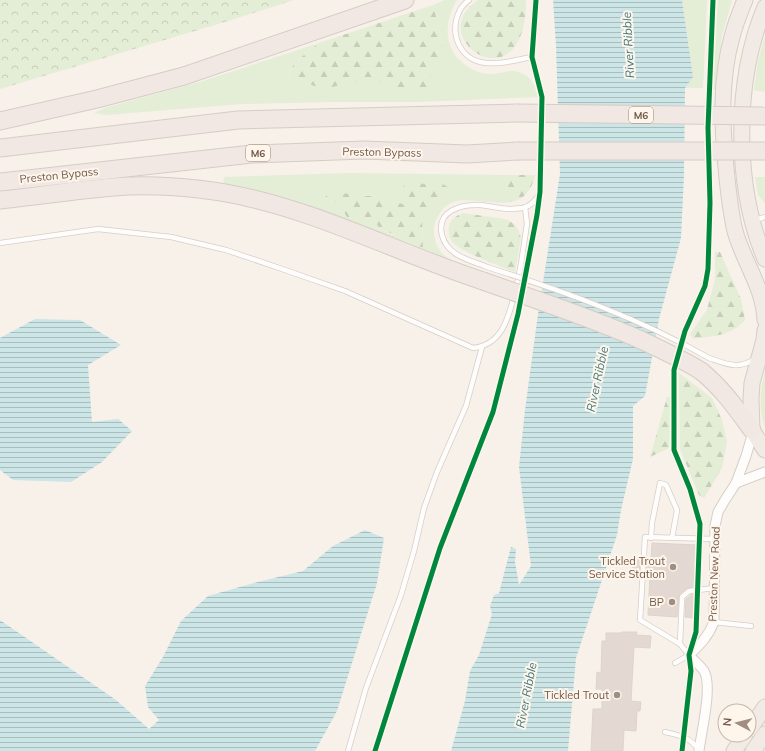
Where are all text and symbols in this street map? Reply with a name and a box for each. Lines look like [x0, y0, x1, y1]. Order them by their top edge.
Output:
water label: River Ribble [619, 11, 637, 79]
road number: M6 [629, 107, 653, 123]
street label: Preston Bypass [342, 144, 422, 160]
road number: M6 [246, 145, 270, 161]
street label: Preston Bypass [19, 164, 99, 186]
water label: River Ribble [583, 345, 611, 413]
street label: Preston New Road [705, 526, 723, 622]
place label: Tickled Trout Service Station [589, 554, 665, 581]
marker: Tickled Trout Service Station [668, 562, 678, 572]
place label: BP [649, 595, 664, 609]
marker: BP [667, 597, 677, 607]
water label: River Ribble [512, 661, 540, 729]
place label: Tickled Trout [544, 688, 609, 702]
marker: Tickled Trout [612, 690, 622, 700]
north arrow [717, 703, 757, 743]
text: N [720, 717, 735, 727]

